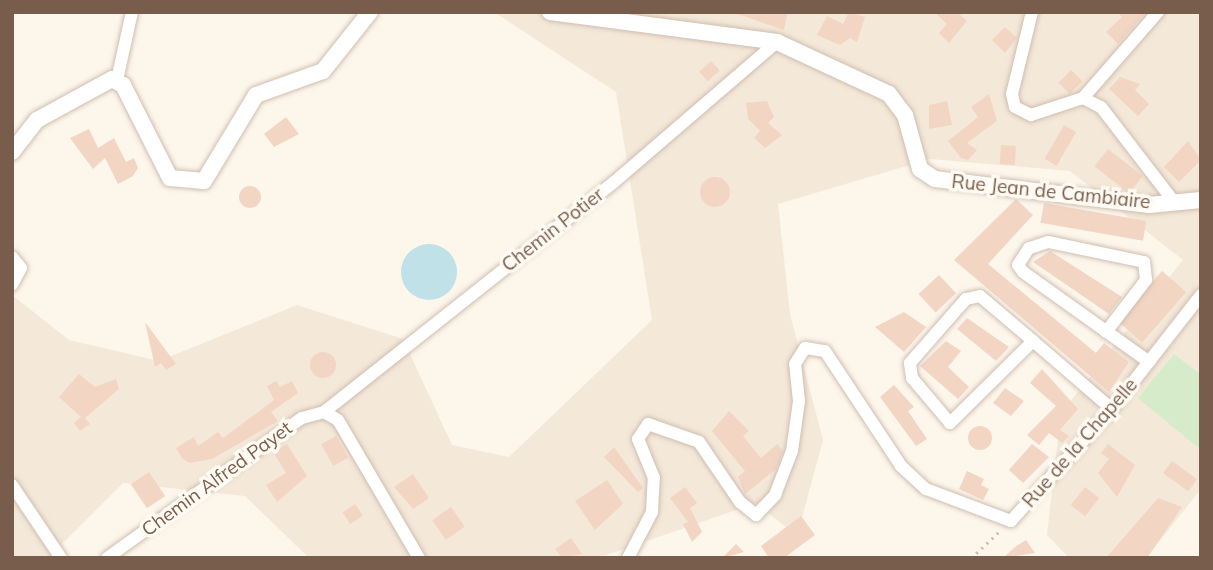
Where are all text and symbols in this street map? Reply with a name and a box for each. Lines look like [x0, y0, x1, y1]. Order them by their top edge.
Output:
street label: Rue Jean de Cambiaire [950, 170, 1152, 214]
street label: Chemin Potier [498, 183, 608, 277]
street label: Rue de la Chapelle [1018, 374, 1142, 512]
street label: Chemin Alfred Payet [137, 417, 297, 541]

